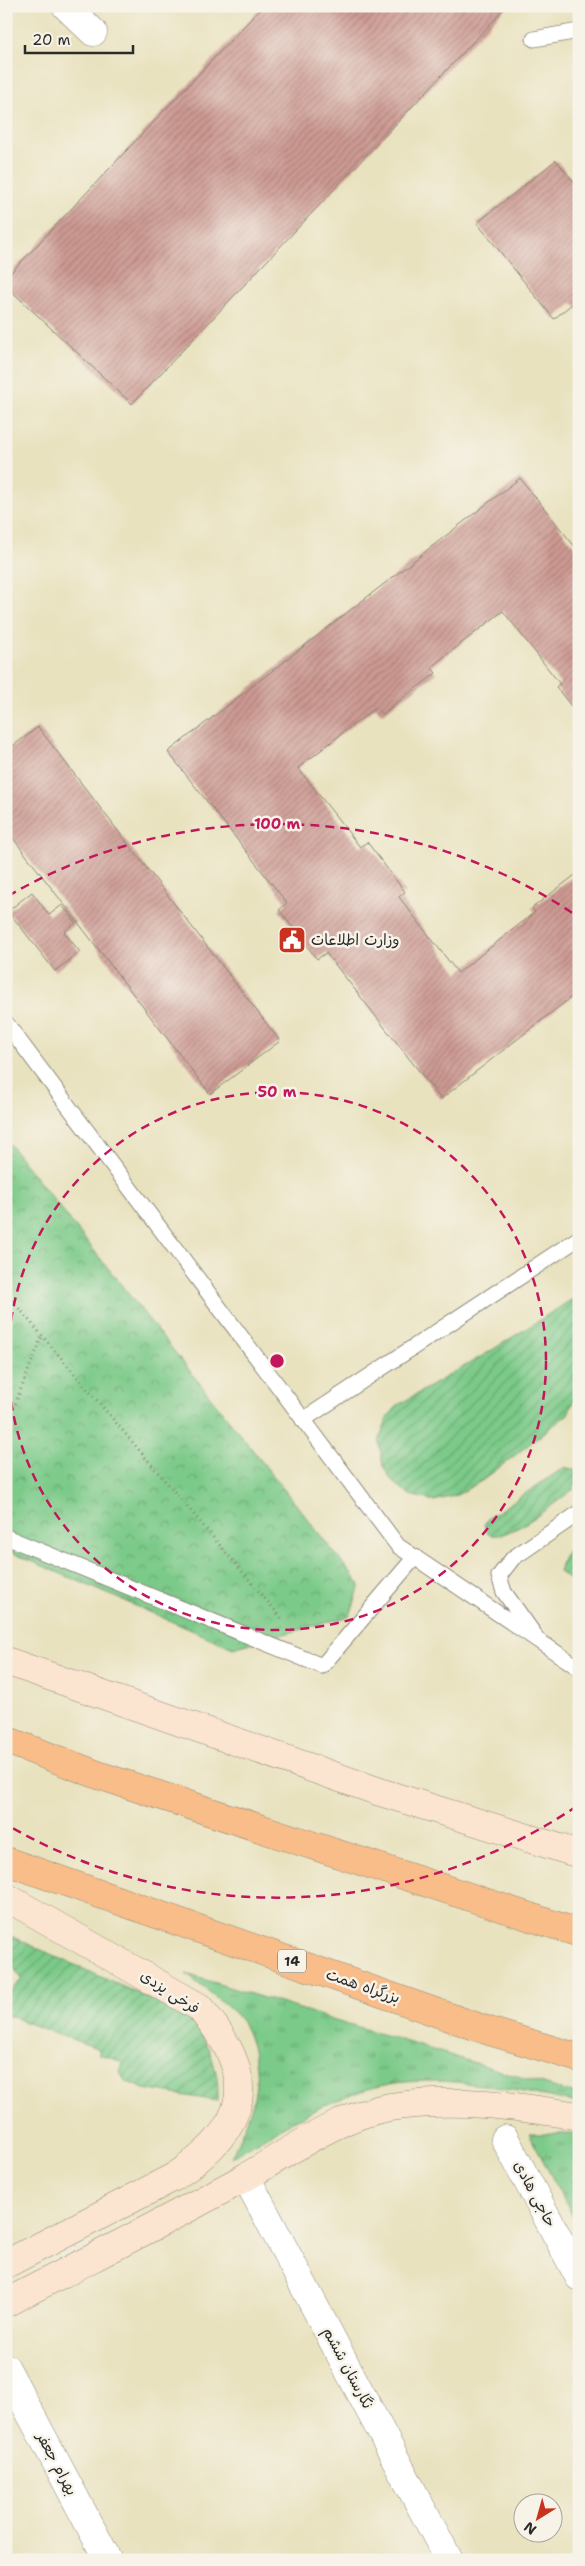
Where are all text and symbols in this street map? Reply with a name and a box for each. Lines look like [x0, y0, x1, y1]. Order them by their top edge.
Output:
scale bar [25, 22, 132, 54]
text: 20 m [32, 30, 71, 50]
text: 100 m [254, 814, 300, 834]
public building icon: وزارت اطلاعات [277, 925, 307, 955]
place label: وزارت اطلاعات [311, 930, 399, 950]
text: 50 m [258, 1082, 297, 1102]
centre of rings [268, 1352, 286, 1370]
road number: 14 [278, 1950, 306, 1972]
street label: بزرگراه همت [323, 1964, 403, 2008]
street label: فرخی یزدی [137, 1965, 203, 2019]
street label: حاجی هادی [509, 2157, 561, 2231]
street label: نگارستان ششم [316, 2324, 378, 2413]
street label: بهرام جعفر [29, 2427, 82, 2500]
north arrow [512, 2494, 562, 2544]
text: N [520, 2518, 540, 2539]

